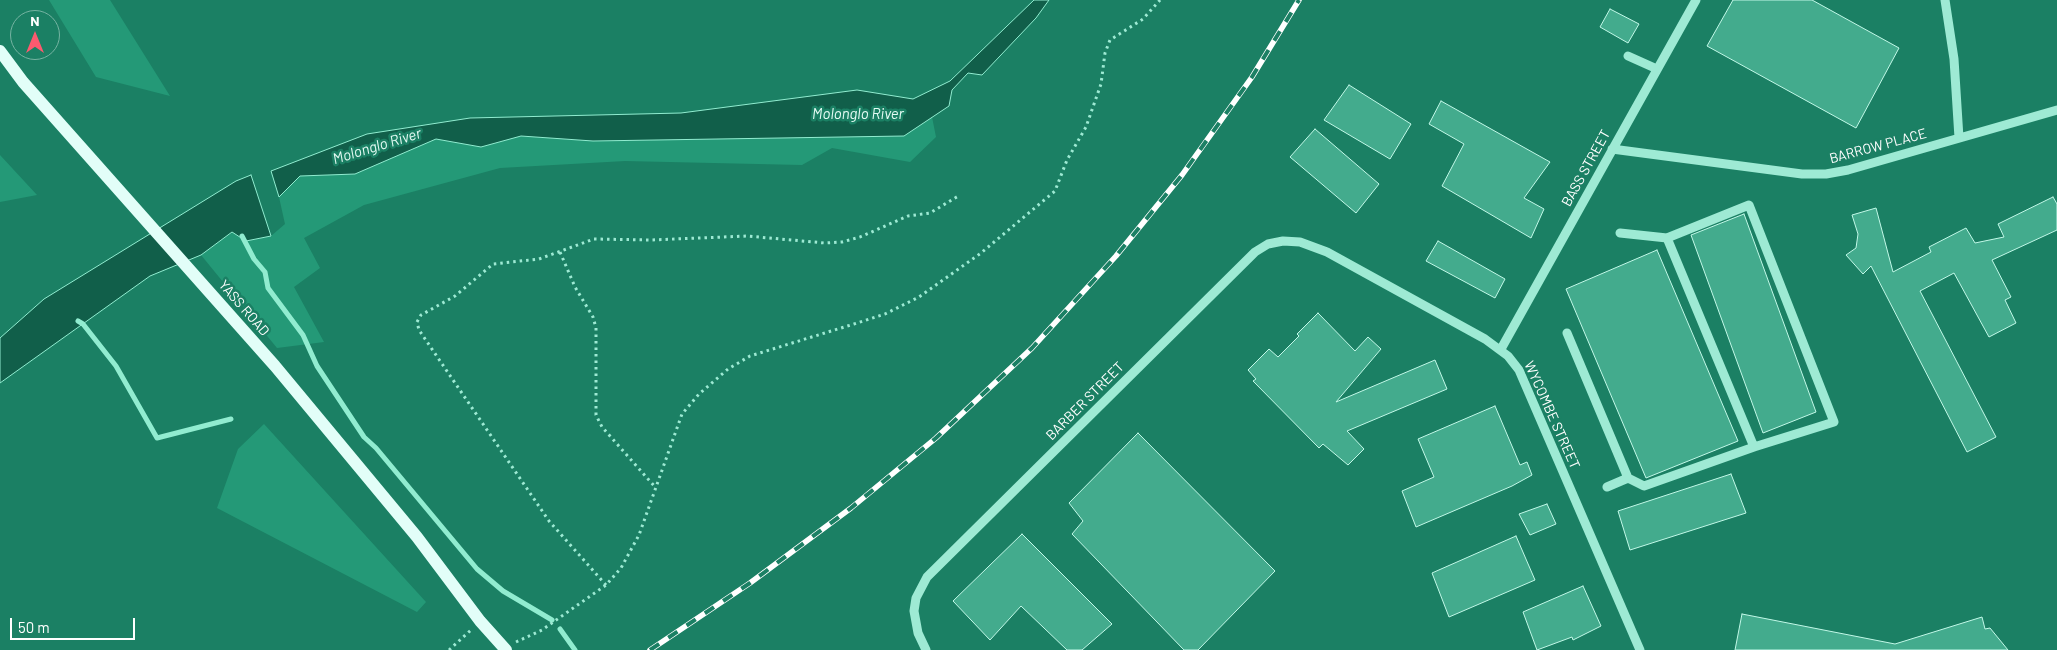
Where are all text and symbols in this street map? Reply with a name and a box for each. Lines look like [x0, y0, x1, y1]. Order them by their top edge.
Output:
north arrow [10, 10, 60, 60]
text: N [30, 12, 40, 29]
water label: Molonglo River [812, 105, 904, 123]
water label: Molonglo River [330, 124, 424, 168]
street label: BARROW PLACE [1828, 125, 1928, 167]
street label: BASS STREET [1558, 127, 1614, 209]
street label: YASS ROAD [215, 277, 273, 339]
street label: BARBER STREET [1042, 358, 1128, 444]
street label: WYCOMBE STREET [1521, 358, 1583, 472]
scale bar [12, 608, 138, 640]
text: 50 m [18, 618, 50, 636]

